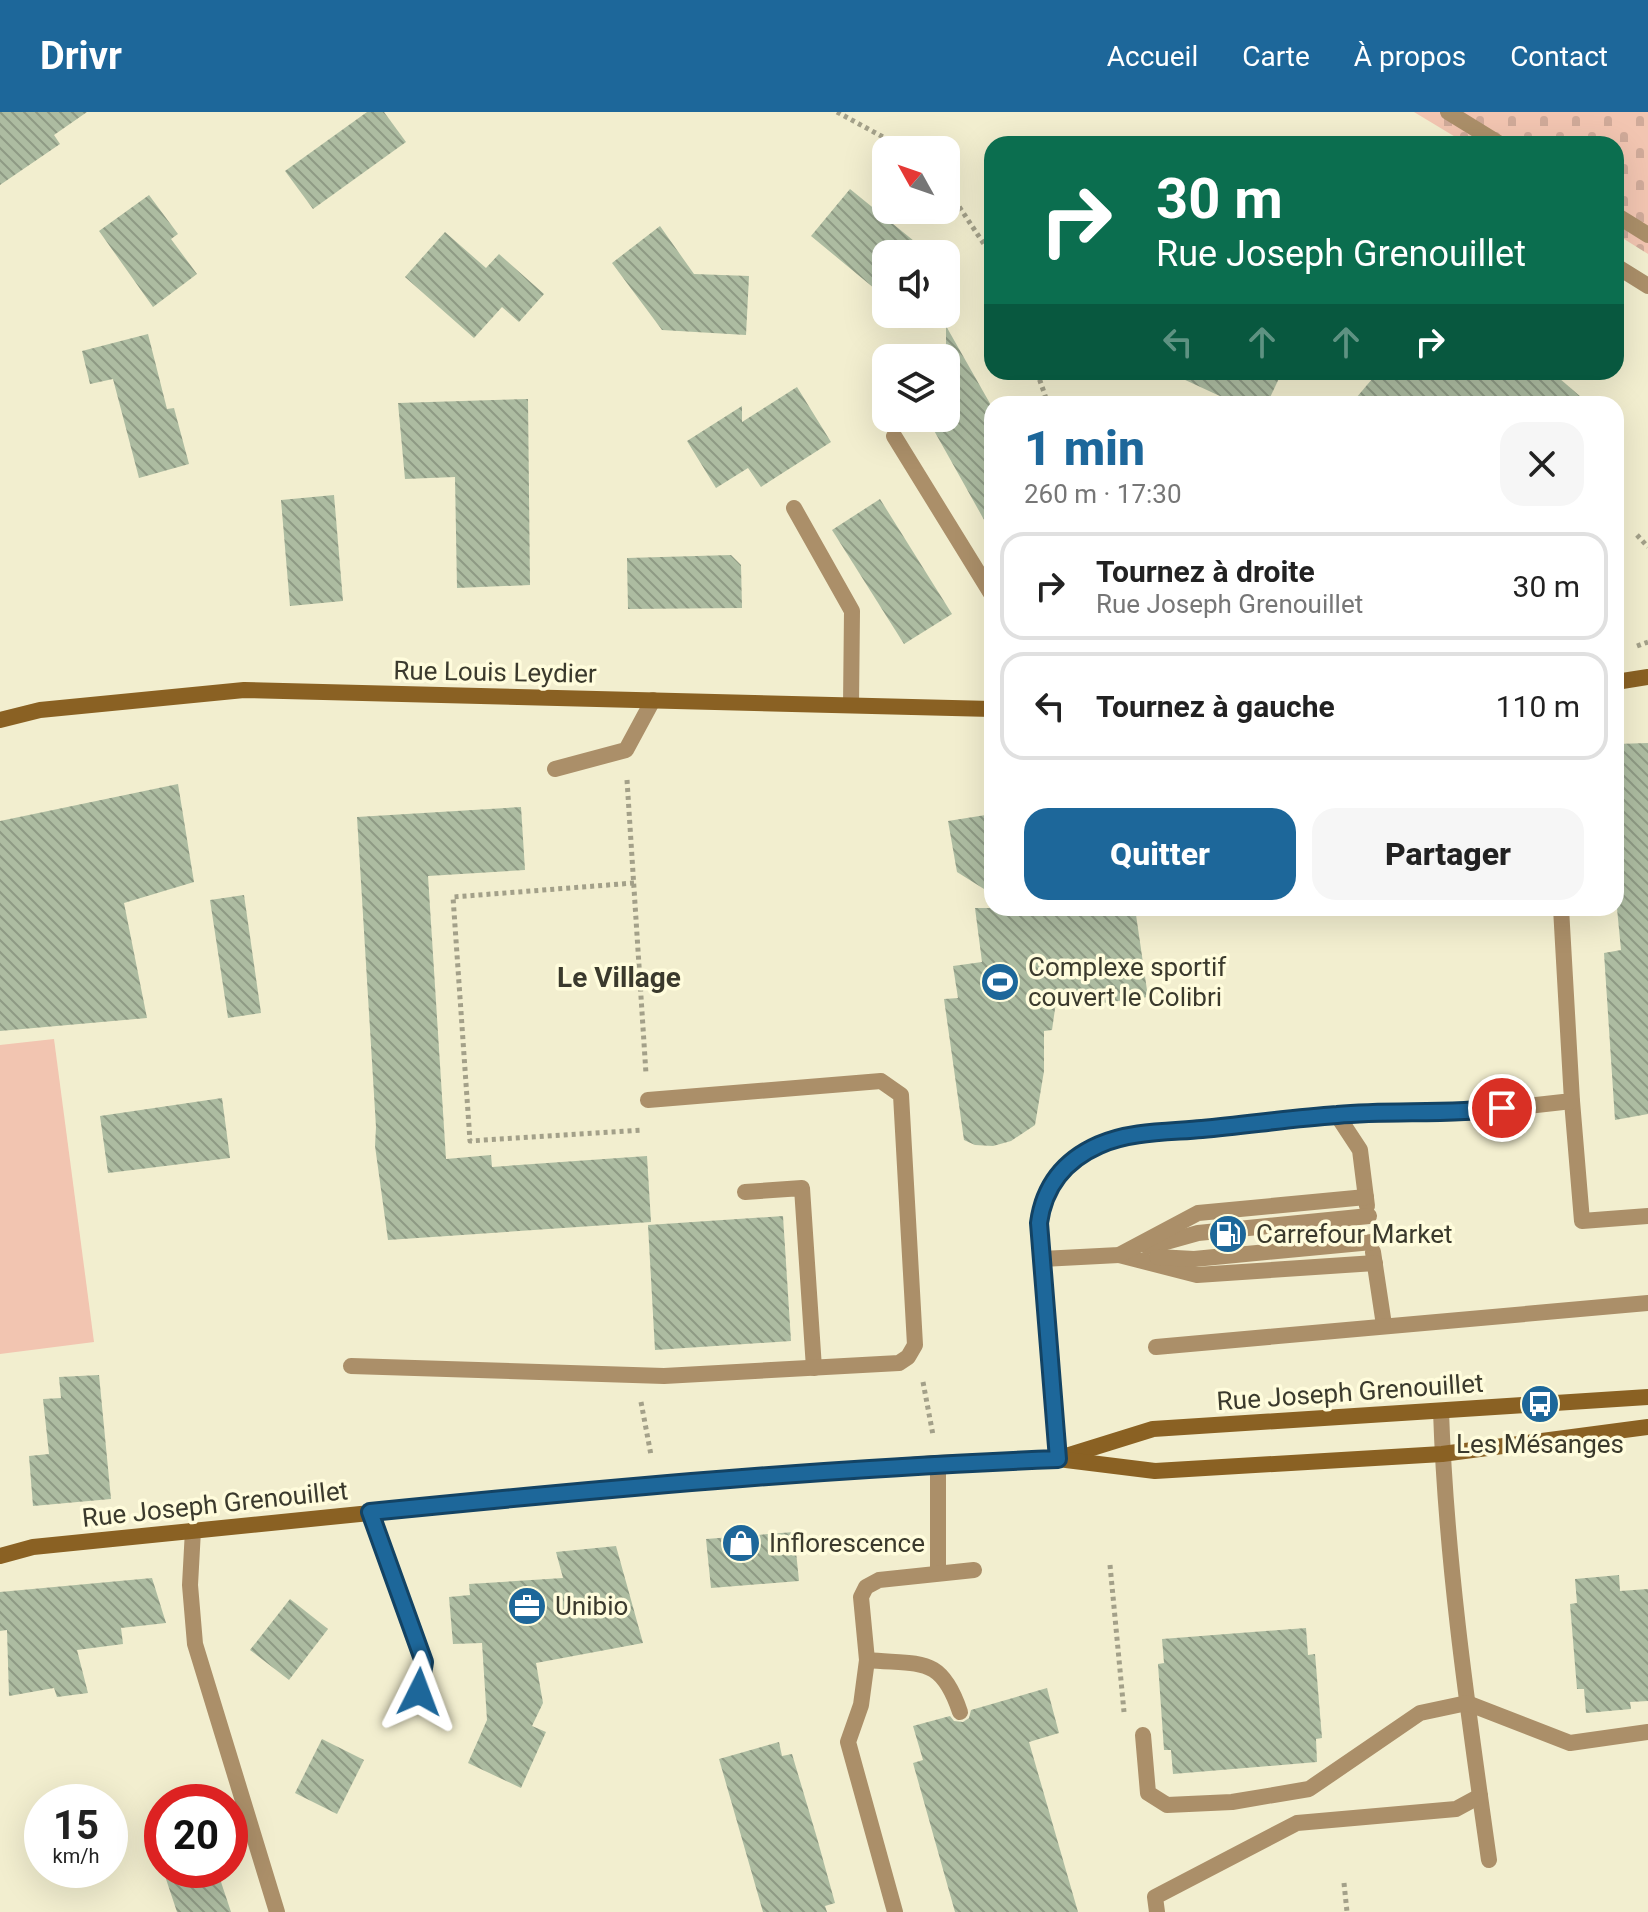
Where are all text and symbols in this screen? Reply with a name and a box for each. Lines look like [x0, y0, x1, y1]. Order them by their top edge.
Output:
text: Drivr [40, 34, 122, 78]
text: Accueil [1107, 40, 1198, 73]
text: Carte [1242, 40, 1310, 73]
text: À propos [1354, 40, 1466, 73]
text: Contact [1510, 40, 1608, 73]
north arrow [872, 136, 960, 224]
map controls [872, 136, 960, 432]
text: 30 m [1156, 166, 1283, 232]
icon: right [1024, 168, 1128, 272]
text: Rue Joseph Grenouillet [1156, 233, 1526, 275]
button: sound [872, 240, 960, 328]
icon: left [1156, 320, 1200, 364]
icon: ahead [1240, 320, 1284, 364]
icon: ahead [1324, 320, 1368, 364]
icon: right [1408, 320, 1452, 364]
button: layers [872, 344, 960, 432]
text: 1 min [1024, 420, 1145, 477]
button: close [1500, 422, 1584, 506]
text: 260 m · 17:30 [1024, 479, 1182, 509]
text: Tournez à droite [1096, 554, 1315, 589]
icon: right [1028, 564, 1072, 608]
text: 30 m [1513, 569, 1580, 604]
text: Rue Joseph Grenouillet [1096, 589, 1363, 619]
street label: Rue Louis Leydier [393, 655, 597, 689]
icon: left [1028, 684, 1072, 728]
text: Tournez à gauche [1096, 689, 1335, 724]
text: 110 m [1496, 689, 1580, 724]
button: Quitter [1024, 808, 1296, 900]
button: Partager [1312, 808, 1584, 900]
place label: Complexe sportif couvert le Colibri [1028, 952, 1227, 1012]
district label: Le Village [557, 961, 681, 994]
sports icon: Complexe sportif couvert le Colibri [979, 961, 1021, 1003]
pin [1468, 1074, 1536, 1142]
icon: arrive [1480, 1086, 1524, 1130]
fuel station icon: Carrefour Market [1207, 1213, 1249, 1255]
place label: Carrefour Market [1256, 1219, 1453, 1249]
street label: Rue Joseph Grenouillet [1216, 1368, 1484, 1416]
bus stop icon: Les Mésanges [1519, 1383, 1561, 1425]
place label: Les Mésanges [1456, 1429, 1624, 1459]
street label: Rue Joseph Grenouillet [81, 1475, 349, 1533]
shop icon: Inflorescence [720, 1522, 762, 1564]
place label: Inflorescence [769, 1528, 925, 1558]
office icon: Unibio [506, 1585, 548, 1627]
place label: Unibio [555, 1591, 628, 1621]
position arrow [377, 1650, 461, 1734]
speed limit sign: 20 [144, 1784, 248, 1888]
text: 15 [53, 1802, 99, 1849]
text: km/h [53, 1844, 99, 1868]

